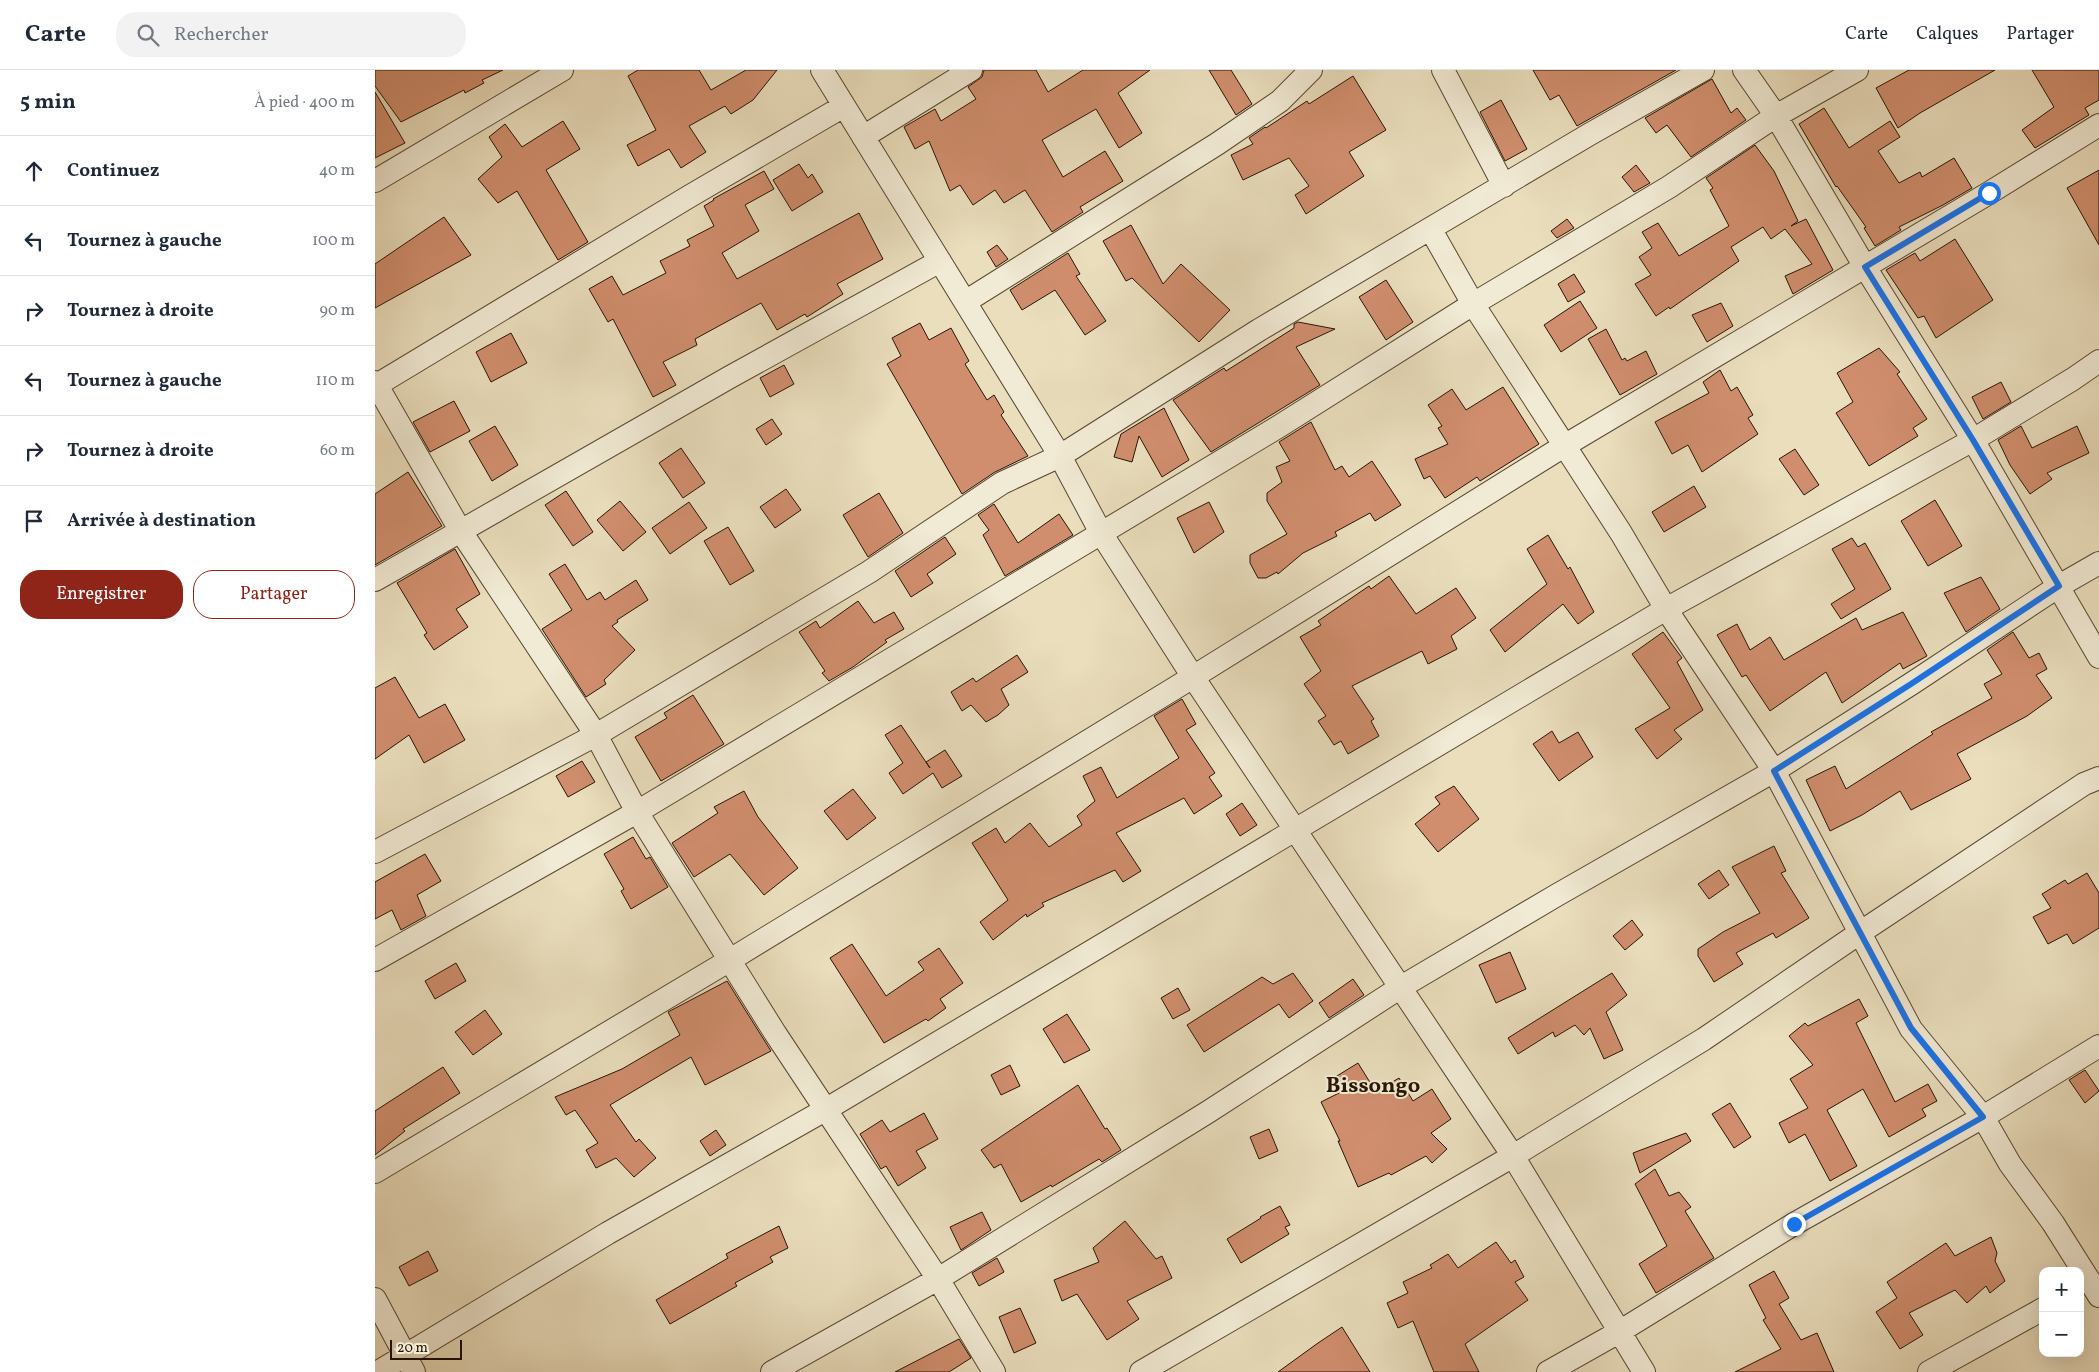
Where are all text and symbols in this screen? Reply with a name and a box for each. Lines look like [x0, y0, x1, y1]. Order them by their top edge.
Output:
search box [116, 12, 466, 57]
text: Carte [25, 18, 86, 52]
icon: search [134, 21, 162, 49]
text: Rechercher [174, 22, 268, 48]
text: Carte [1845, 22, 1888, 47]
text: Calques [1916, 22, 1978, 47]
text: Partager [2006, 22, 2074, 47]
text: 5 min [20, 88, 76, 117]
text: À pied · 400 m [254, 92, 355, 114]
icon: ahead [20, 157, 48, 185]
text: Continuez [67, 158, 159, 184]
text: 40 m [319, 160, 355, 182]
route start [1978, 182, 2001, 205]
icon: left [20, 227, 48, 255]
text: Tournez à gauche [67, 228, 222, 254]
text: 100 m [312, 230, 355, 252]
icon: right [20, 297, 48, 325]
text: Tournez à droite [67, 298, 214, 324]
text: 90 m [319, 300, 355, 322]
icon: left [20, 367, 48, 395]
text: Tournez à gauche [67, 368, 222, 394]
text: 110 m [316, 370, 355, 392]
icon: right [20, 437, 48, 465]
text: Tournez à droite [67, 438, 214, 464]
text: 60 m [320, 440, 355, 462]
icon: arrive [20, 507, 48, 535]
text: Arrivée à destination [67, 508, 256, 534]
button: Enregistrer [20, 570, 183, 619]
button: Partager [193, 570, 355, 619]
district label: Bissongo [1326, 1071, 1420, 1102]
route end [1783, 1213, 1806, 1236]
map controls [2039, 1267, 2084, 1357]
button: + [2039, 1267, 2084, 1312]
button: − [2039, 1312, 2084, 1357]
scale bar [390, 1337, 463, 1360]
text: 20 m [397, 1339, 428, 1358]

